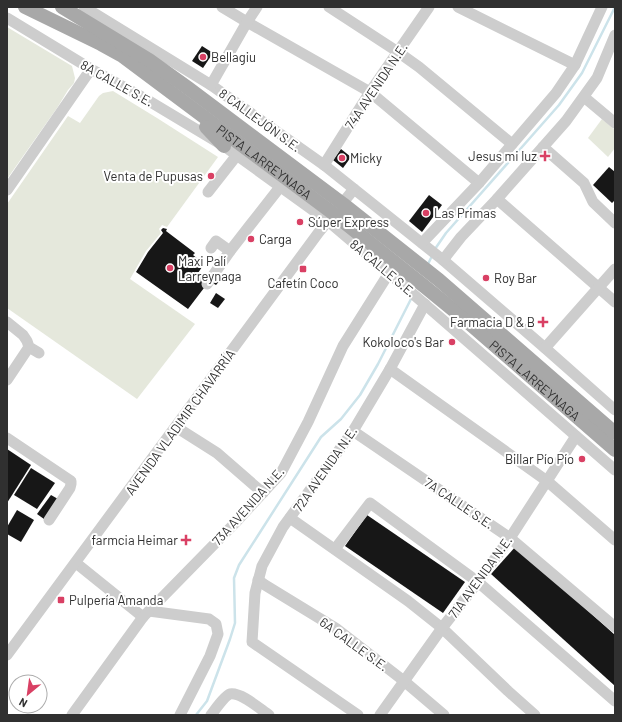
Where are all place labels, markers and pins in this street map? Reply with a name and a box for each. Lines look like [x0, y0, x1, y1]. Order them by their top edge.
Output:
place label: Bellagiu [211, 49, 256, 65]
marker: Bellagiu [198, 52, 208, 62]
place label: Jesus mi luz [468, 148, 537, 164]
place label: Micky [350, 150, 382, 166]
marker: Jesus mi luz [540, 151, 550, 161]
marker: Micky [337, 153, 347, 163]
place label: Venta de Pupusas [103, 168, 203, 184]
marker: Venta de Pupusas [206, 171, 216, 181]
place label: Las Primas [434, 205, 496, 221]
marker: Las Primas [421, 208, 431, 218]
place label: Súper Express [308, 214, 389, 230]
marker: Súper Express [295, 217, 305, 227]
place label: Carga [259, 231, 292, 247]
marker: Carga [246, 234, 256, 244]
place label: Maxi Palí Larreynaga [178, 253, 241, 284]
marker: Maxi Palí Larreynaga [165, 263, 175, 273]
marker: Cafetín Coco [298, 264, 308, 274]
place label: Roy Bar [494, 270, 537, 286]
marker: Roy Bar [481, 273, 491, 283]
place label: Cafetín Coco [267, 275, 339, 291]
place label: Farmacia D & B [450, 314, 535, 330]
marker: Farmacia D & B [538, 317, 548, 327]
place label: Kokoloco's Bar [362, 334, 444, 350]
marker: Kokoloco's Bar [447, 337, 457, 347]
place label: Billar Pío Pío [505, 451, 574, 467]
marker: Billar Pío Pío [577, 454, 587, 464]
place label: farmcia Heimar [91, 532, 178, 548]
marker: farmcia Heimar [181, 535, 191, 545]
place label: Pulpería Amanda [69, 592, 163, 608]
marker: Pulpería Amanda [56, 595, 66, 605]

